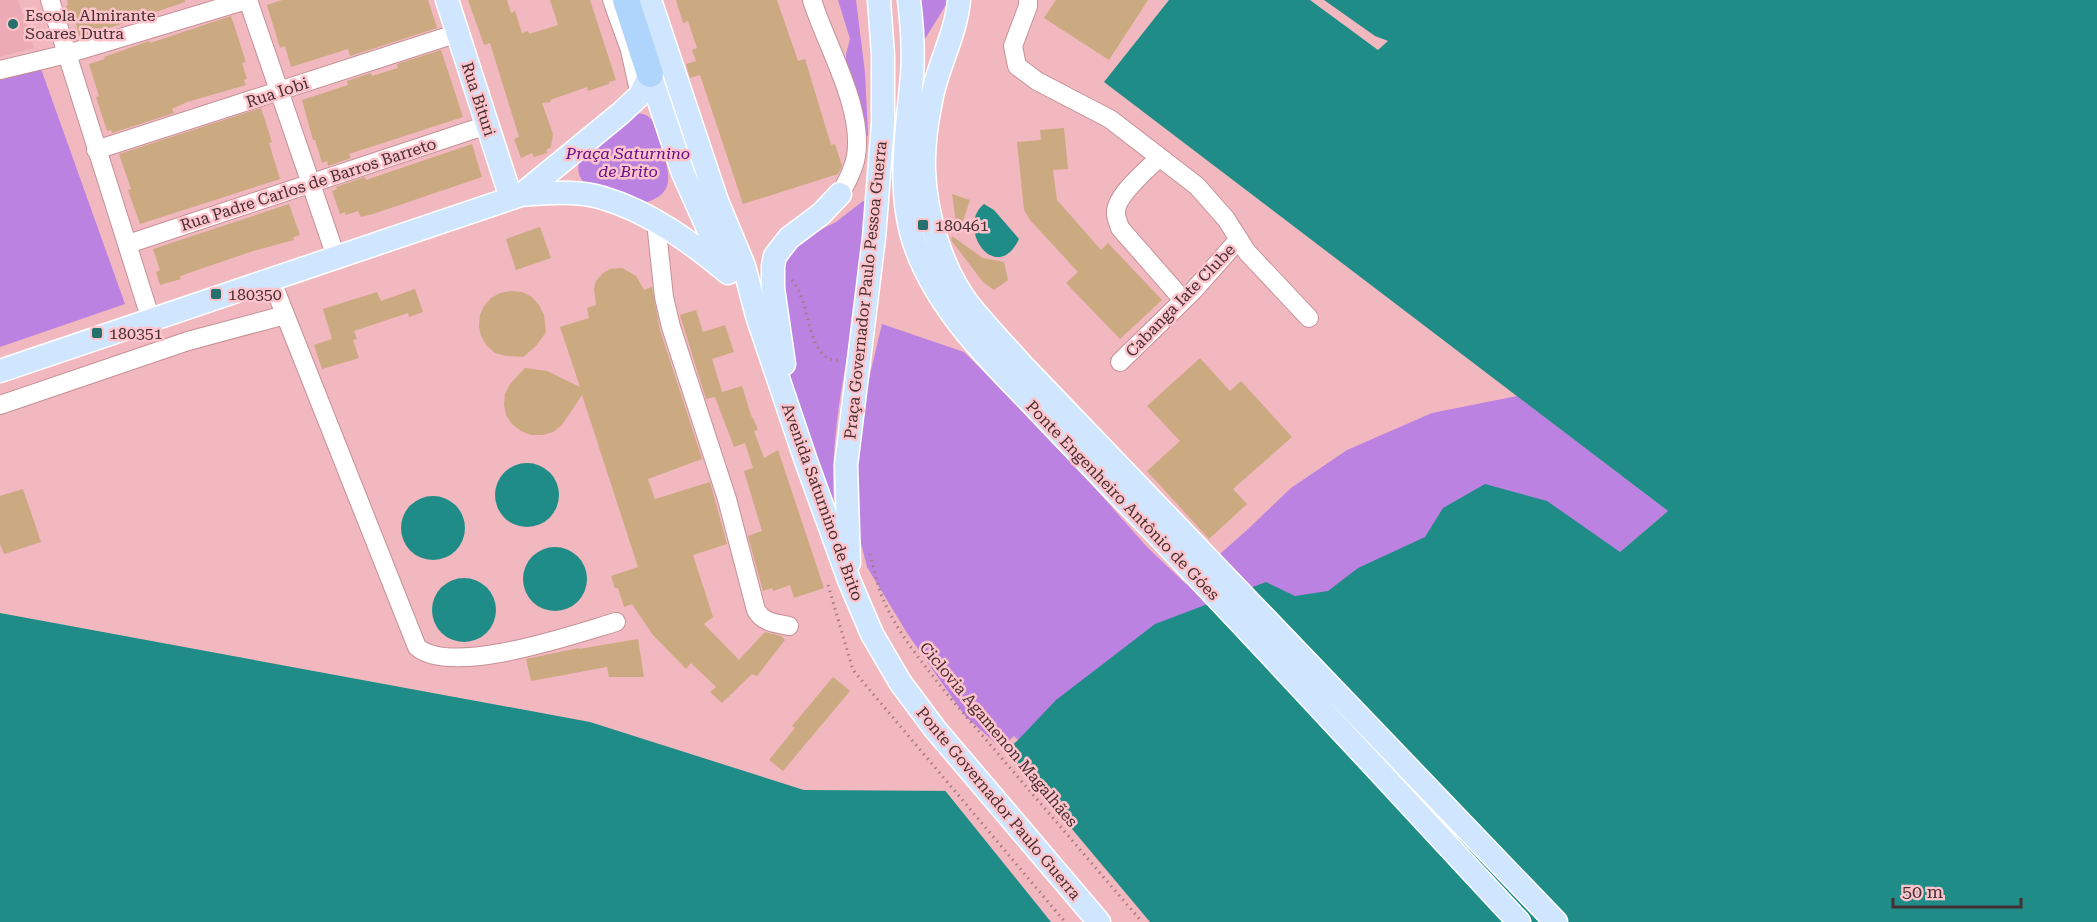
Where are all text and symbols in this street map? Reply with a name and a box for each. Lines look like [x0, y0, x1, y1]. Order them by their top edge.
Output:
place label: Escola Almirante Soares Dutra [25, 6, 156, 43]
marker: Escola Almirante Soares Dutra [6, 17, 20, 31]
street label: Rua Bituri [458, 60, 499, 139]
street label: Rua Iobi [244, 73, 311, 111]
street label: Rua Padre Carlos de Barros Barreto [178, 134, 439, 235]
street label: Praça Governador Paulo Pessoa Guerra [840, 140, 891, 440]
park label: Praça Saturnino de Brito [565, 144, 690, 181]
place label: 180461 [935, 216, 989, 235]
marker: 180461 [916, 218, 930, 232]
street label: Cabanga Iate Clube [1122, 240, 1239, 361]
place label: 180350 [228, 285, 282, 304]
marker: 180350 [209, 287, 223, 301]
place label: 180351 [109, 324, 163, 343]
marker: 180351 [90, 326, 104, 340]
street label: Ponte Engenheiro Antônio de Góes [1022, 397, 1223, 604]
street label: Avenida Saturnino de Brito [778, 401, 867, 604]
street label: Ciclovia Agamenon Magalhães [916, 638, 1082, 831]
street label: Ponte Governador Paulo Guerra [912, 703, 1085, 904]
scale bar [1893, 871, 2020, 909]
text: 50 m [1902, 881, 1943, 902]

